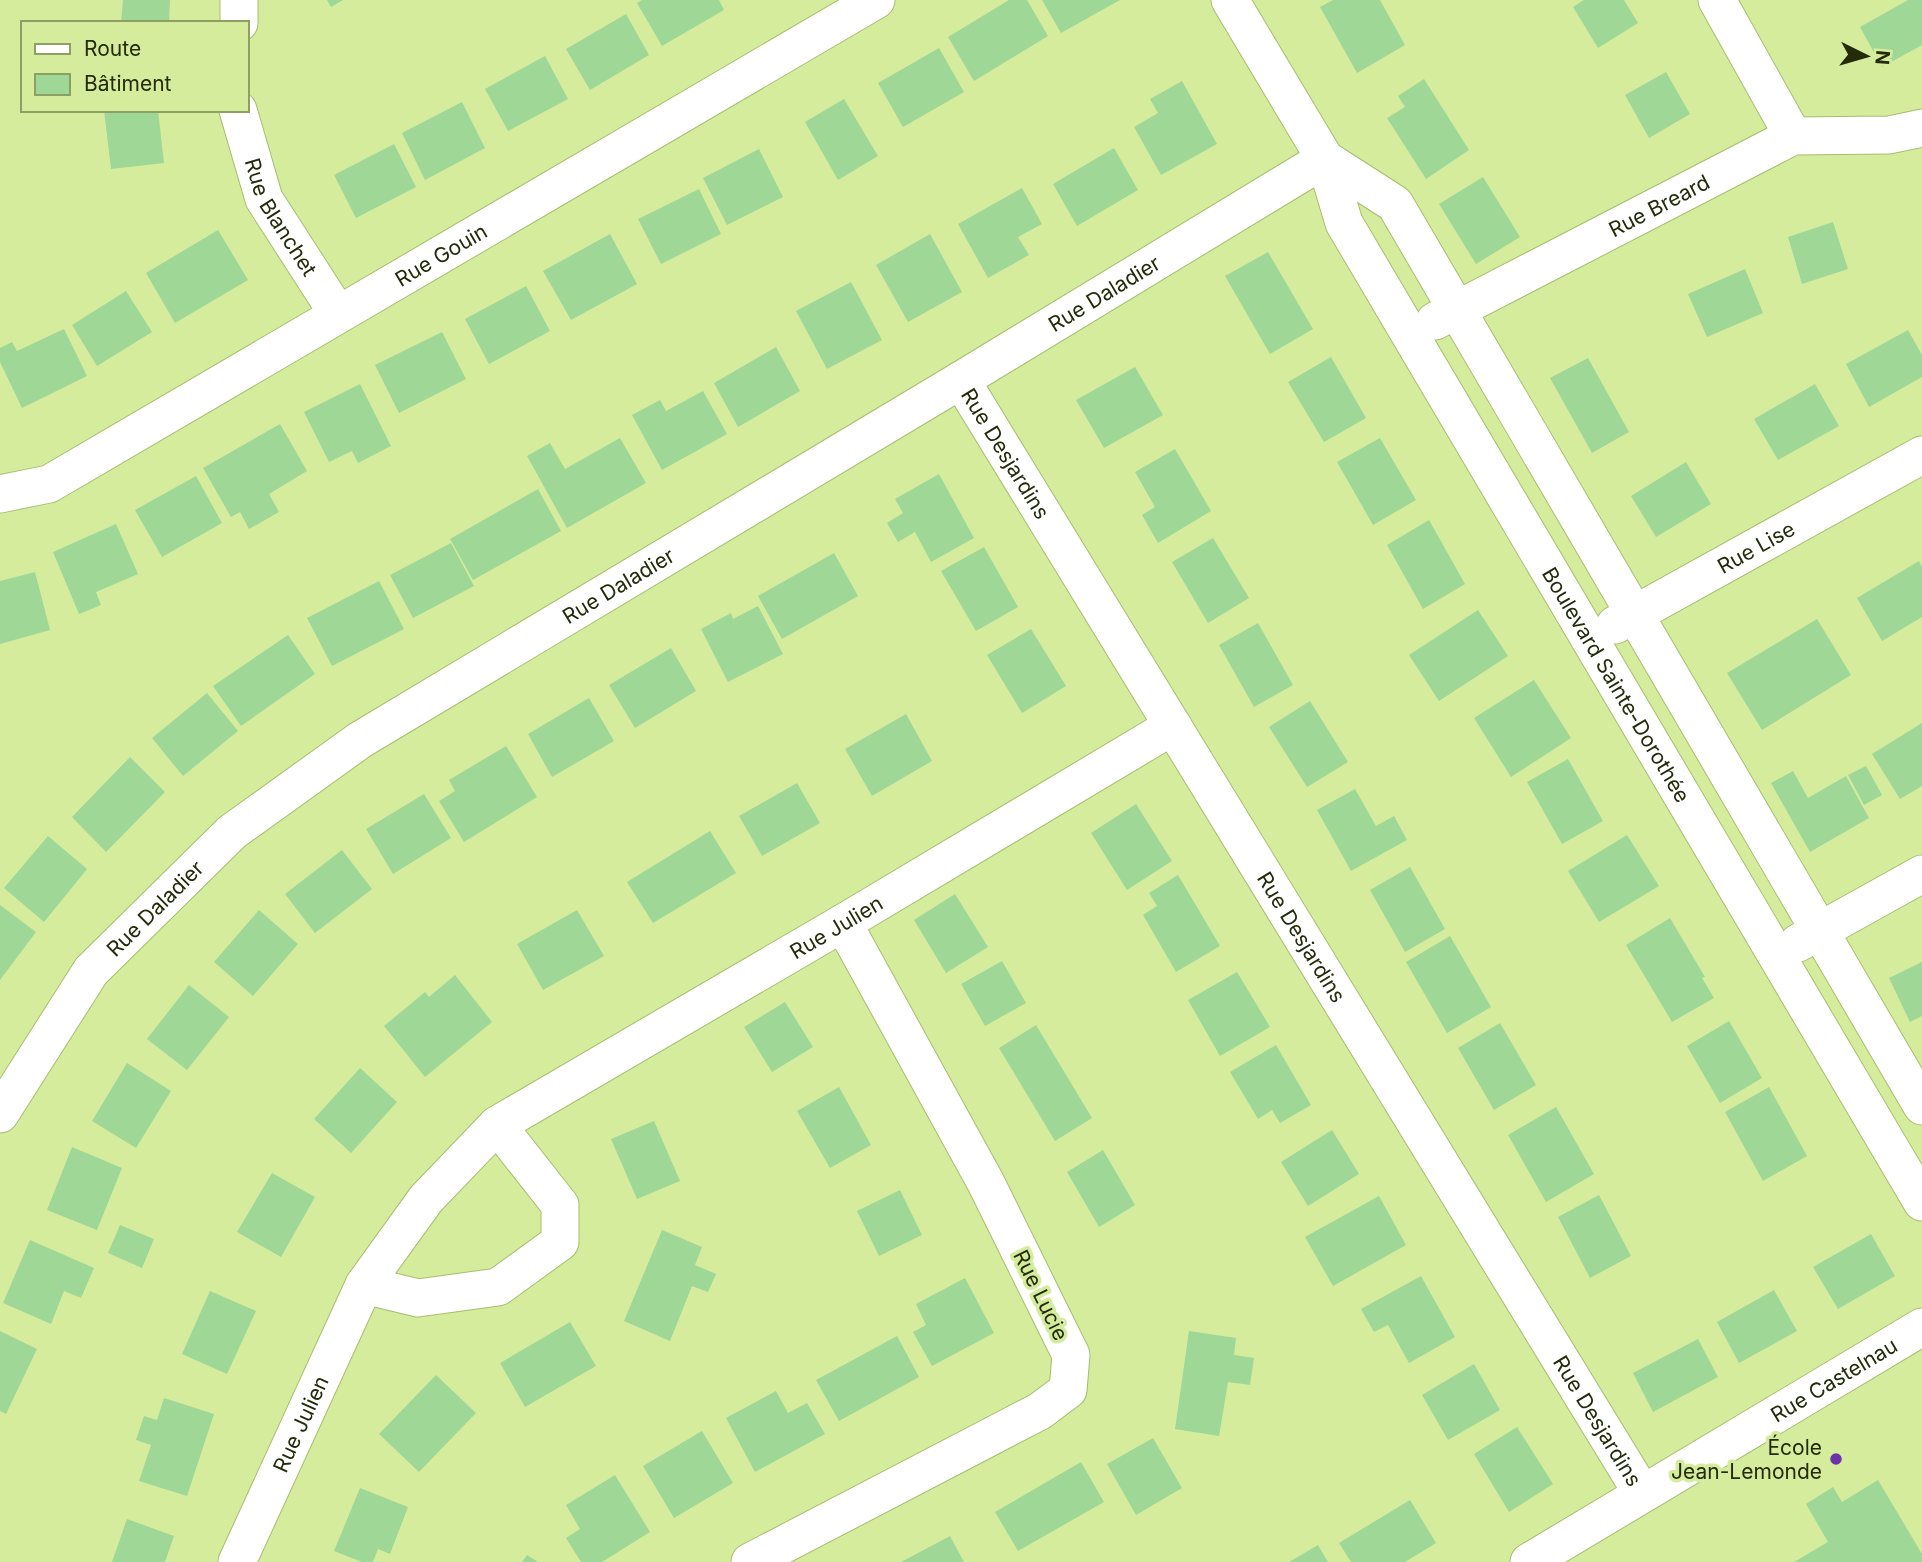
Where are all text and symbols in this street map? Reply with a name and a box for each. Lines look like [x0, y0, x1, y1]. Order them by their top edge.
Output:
legend [21, 21, 248, 112]
north arrow [1831, 21, 1901, 91]
text: Route [84, 36, 141, 61]
text: N [1870, 49, 1895, 66]
text: Bâtiment [84, 71, 172, 96]
street label: Rue Blanchet [240, 155, 323, 280]
street label: Rue Breard [1604, 169, 1714, 242]
street label: Rue Gouin [390, 218, 491, 291]
street label: Rue Daladier [1044, 250, 1164, 337]
street label: Rue Desjardins [956, 383, 1055, 523]
street label: Rue Lise [1713, 516, 1799, 578]
street label: Rue Daladier [558, 542, 679, 629]
street label: Boulevard Sainte-Dorothée [1537, 563, 1696, 807]
street label: Rue Daladier [101, 855, 208, 961]
street label: Rue Desjardins [1252, 867, 1351, 1007]
street label: Rue Julien [785, 890, 887, 964]
street label: Rue Lucie [1008, 1246, 1074, 1344]
street label: Rue Castelnau [1766, 1332, 1901, 1427]
street label: Rue Desjardins [1548, 1351, 1647, 1491]
street label: Rue Julien [267, 1372, 333, 1476]
place label: École Jean-Lemonde [1671, 1434, 1822, 1484]
marker: École Jean-Lemonde [1828, 1451, 1844, 1467]

